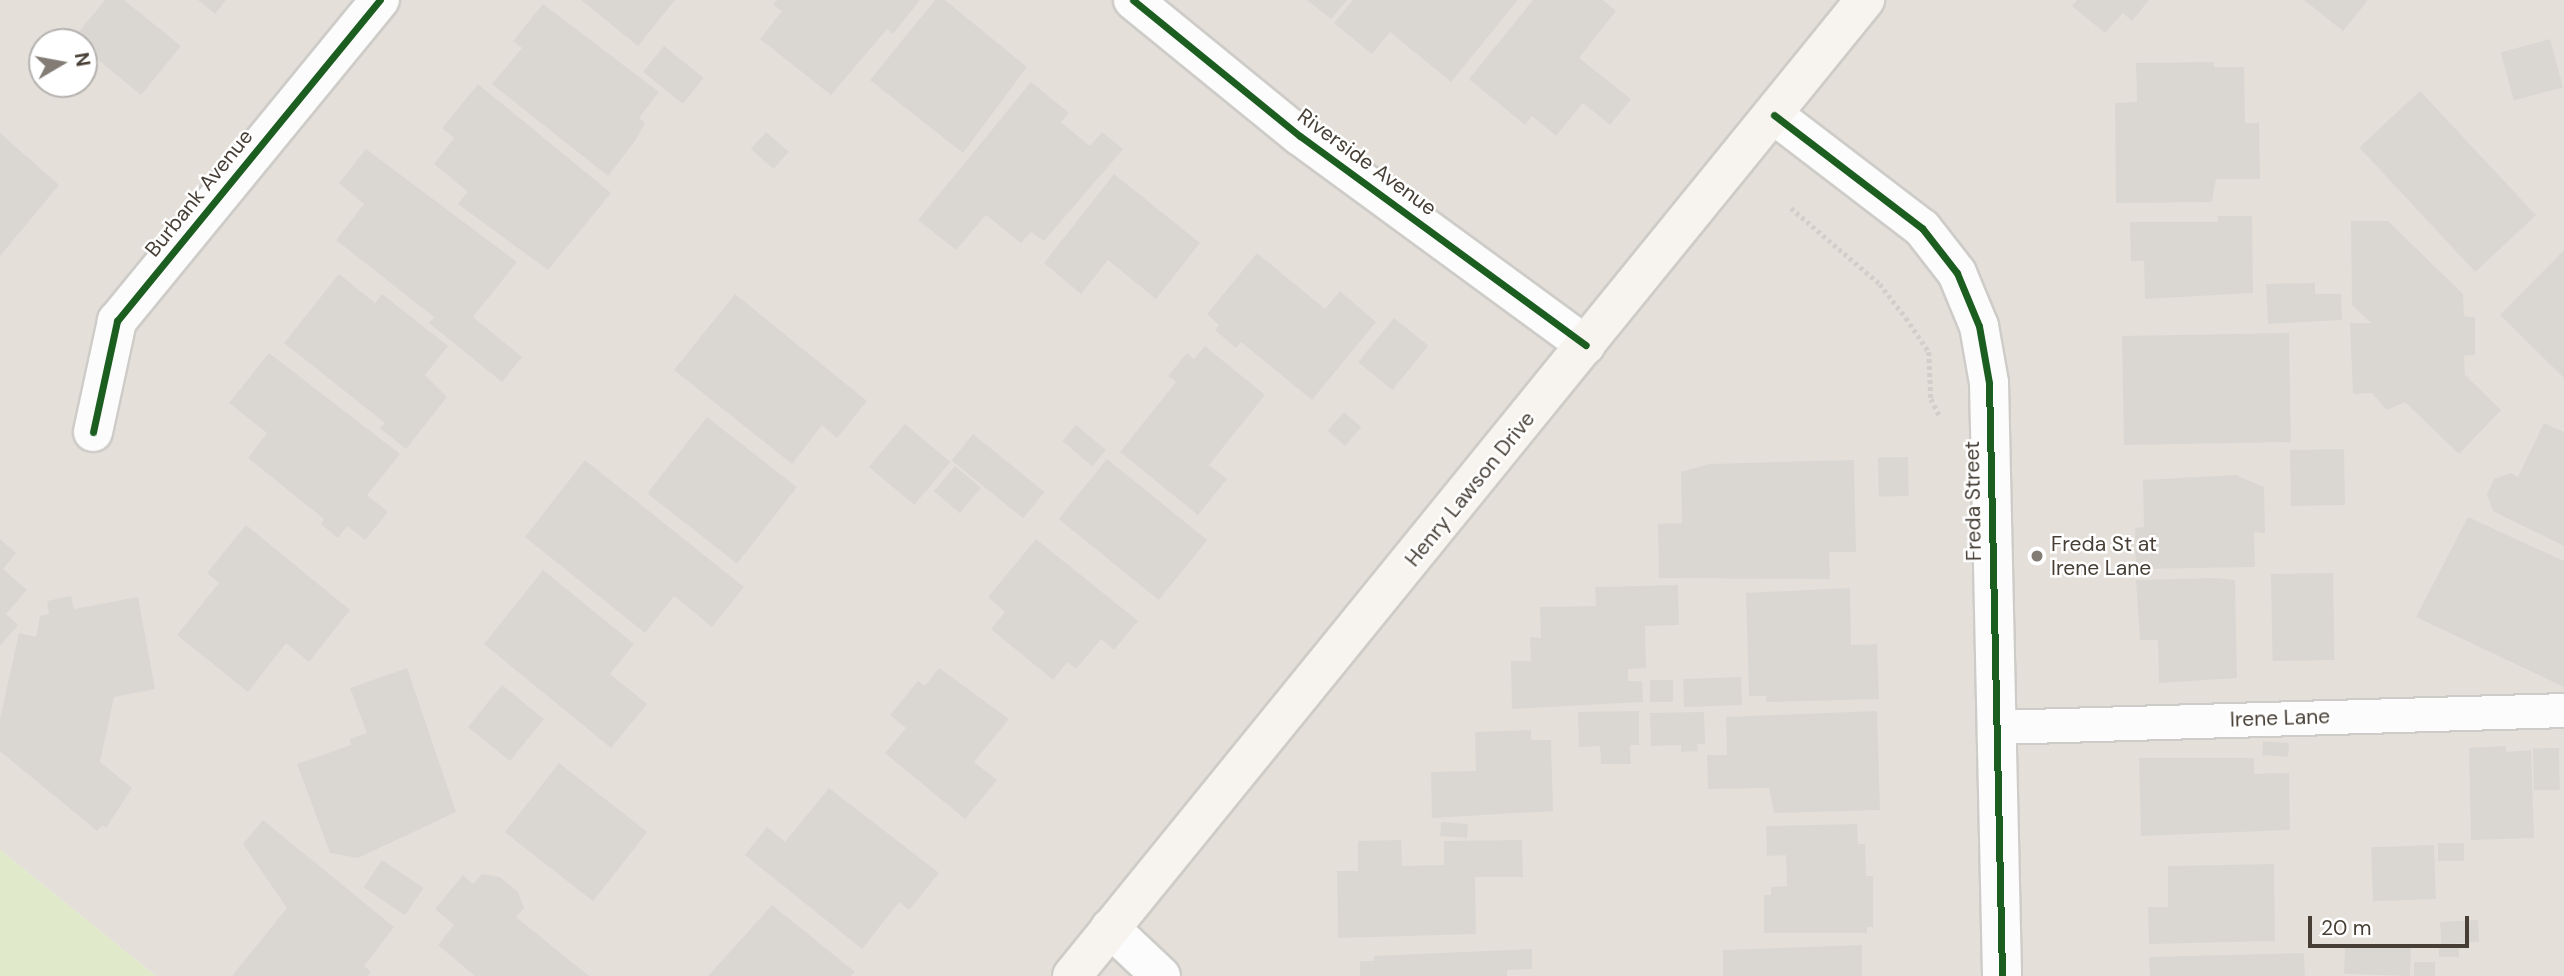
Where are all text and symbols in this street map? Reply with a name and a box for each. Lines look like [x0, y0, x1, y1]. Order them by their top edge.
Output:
north arrow [28, 28, 98, 98]
text: N [69, 51, 96, 69]
street label: Riverside Avenue [1293, 103, 1441, 221]
street label: Burbank Avenue [140, 124, 258, 262]
street label: Henry Lawson Drive [1400, 406, 1540, 572]
street label: Freda Street [1959, 441, 1987, 561]
place label: Freda St at Irene Lane [2051, 531, 2157, 581]
marker: Freda St at Irene Lane [2029, 548, 2045, 564]
street label: Irene Lane [2229, 704, 2331, 732]
scale bar [2312, 902, 2473, 946]
text: 20 m [2321, 914, 2372, 942]

